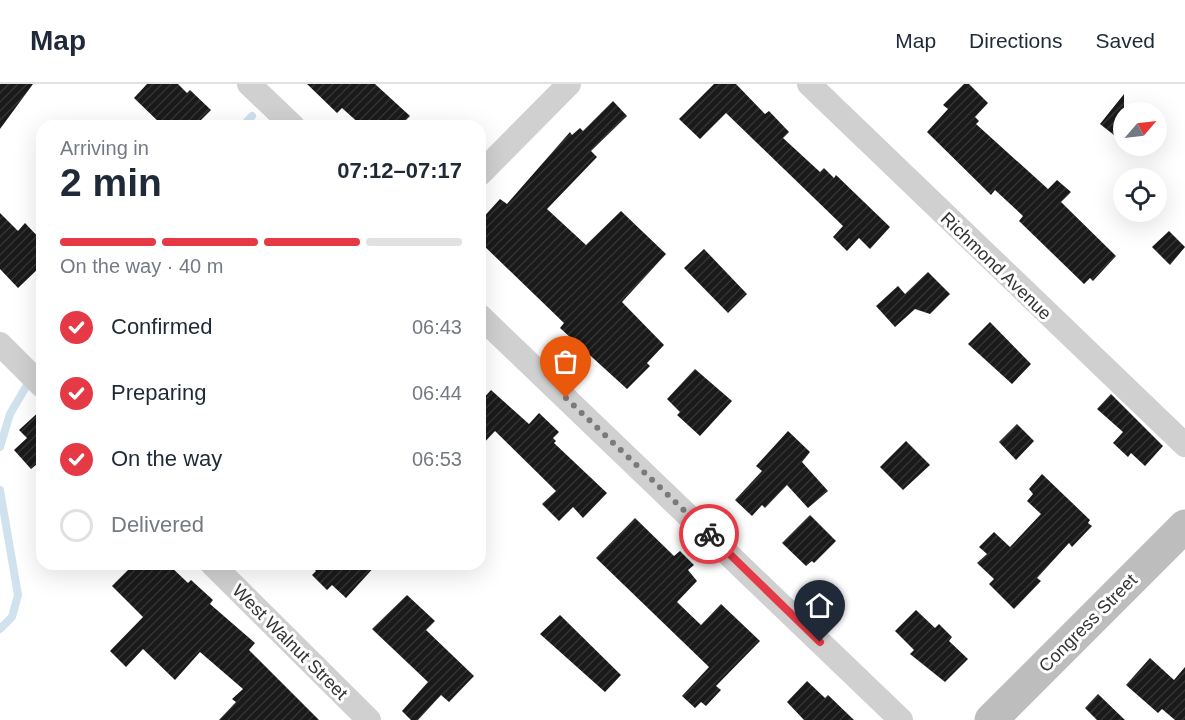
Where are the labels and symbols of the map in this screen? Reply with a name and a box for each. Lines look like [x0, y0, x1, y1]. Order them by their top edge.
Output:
north arrow [1113, 102, 1167, 156]
street label: Richmond Avenue [937, 208, 1055, 324]
pin [540, 336, 591, 398]
courier [679, 504, 739, 564]
street label: Congress Street [1035, 570, 1141, 676]
street label: West Walnut Street [228, 580, 352, 704]
pin [794, 580, 845, 642]

